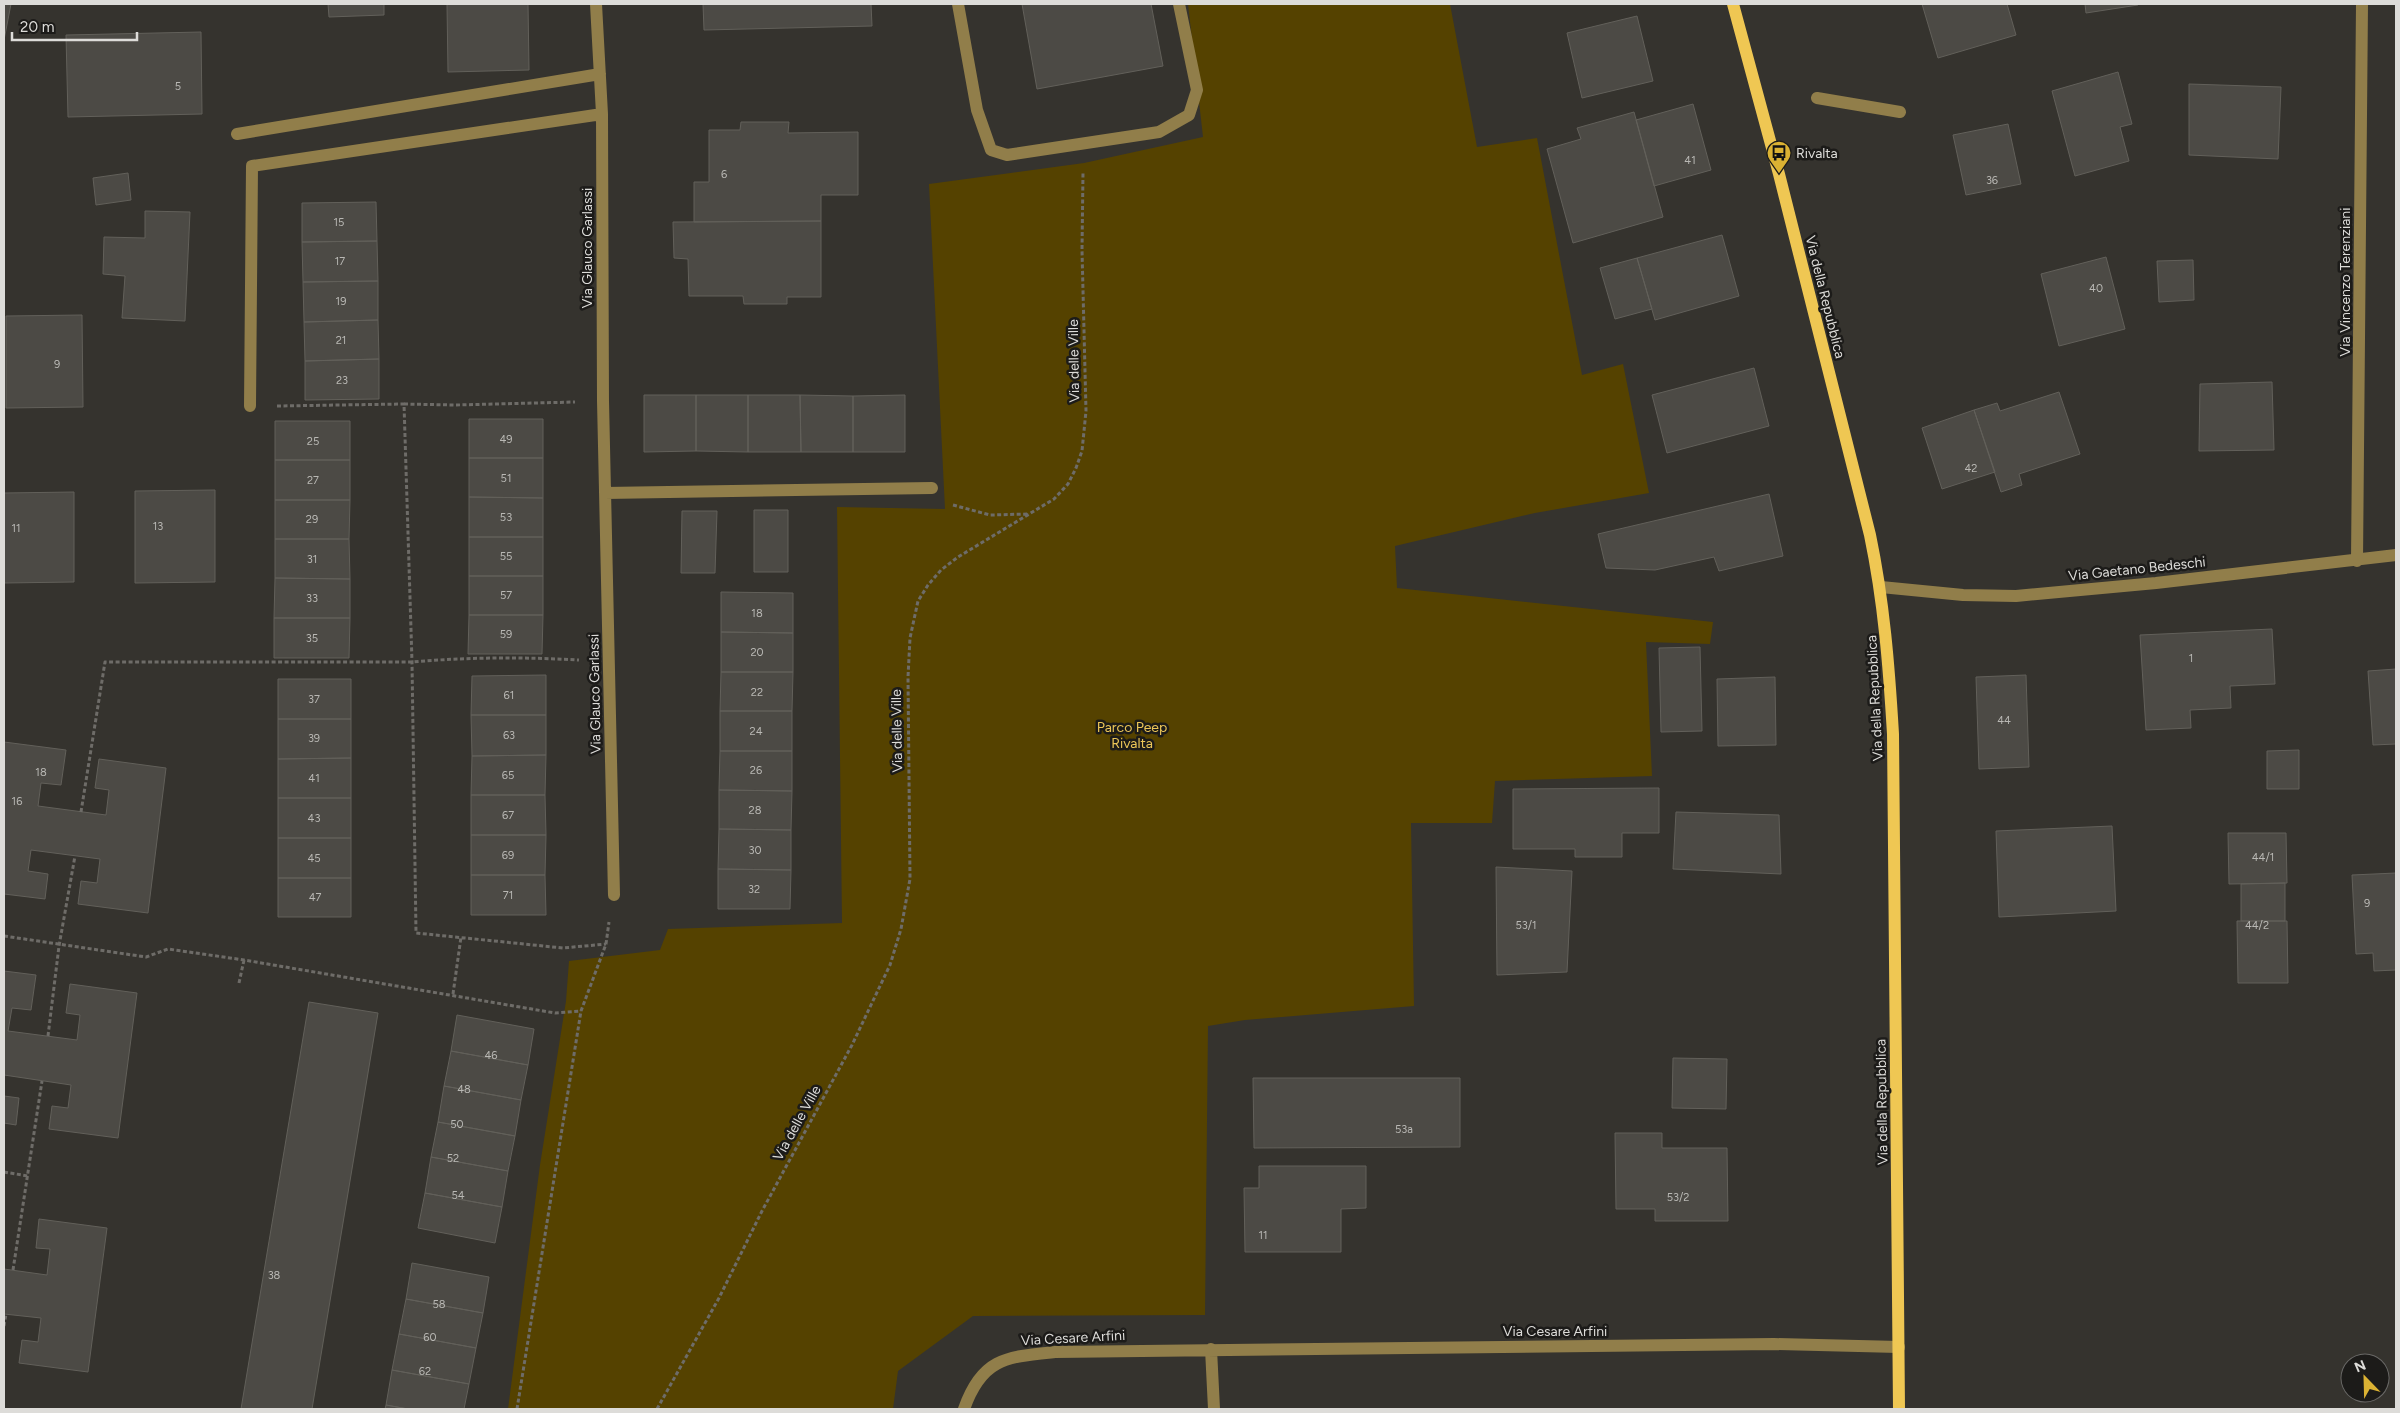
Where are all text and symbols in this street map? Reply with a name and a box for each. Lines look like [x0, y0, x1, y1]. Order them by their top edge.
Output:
scale bar [12, 10, 138, 42]
text: 20 m [20, 18, 54, 36]
house number: 5 [175, 80, 181, 93]
bus stop icon: Rivalta [1766, 140, 1792, 174]
place label: Rivalta [1796, 145, 1838, 162]
house number: 41 [1684, 154, 1696, 167]
house number: 6 [721, 168, 727, 181]
house number: 36 [1986, 174, 1998, 187]
street label: Via Glauco Garlassi [579, 188, 596, 308]
street label: Via Vincenzo Terenziani [2337, 208, 2354, 356]
house number: 15 [334, 216, 344, 229]
street label: Via della Repubblica [1801, 234, 1849, 360]
house number: 17 [335, 255, 345, 268]
house number: 40 [2089, 282, 2103, 295]
house number: 19 [336, 295, 346, 308]
street label: Via delle Ville [1065, 319, 1083, 403]
house number: 21 [336, 334, 346, 347]
house number: 9 [54, 358, 60, 371]
house number: 23 [336, 374, 348, 387]
house number: 49 [499, 433, 513, 446]
house number: 25 [307, 435, 319, 448]
house number: 42 [1965, 462, 1977, 475]
house number: 51 [501, 472, 511, 485]
house number: 27 [307, 474, 319, 487]
house number: 53 [500, 511, 512, 524]
house number: 29 [306, 513, 318, 526]
house number: 13 [153, 520, 163, 533]
house number: 11 [11, 522, 21, 535]
house number: 55 [500, 550, 512, 563]
house number: 31 [307, 553, 317, 566]
street label: Via Gaetano Bedeschi [2068, 553, 2206, 585]
house number: 57 [500, 589, 512, 602]
house number: 33 [306, 592, 318, 605]
house number: 18 [751, 607, 763, 620]
house number: 59 [500, 628, 512, 641]
house number: 35 [306, 632, 318, 645]
street label: Via Glauco Garlassi [585, 634, 605, 754]
street label: Via della Repubblica [1863, 635, 1887, 761]
house number: 20 [750, 646, 764, 659]
house number: 1 [2189, 652, 2193, 665]
house number: 22 [751, 686, 763, 699]
house number: 61 [504, 689, 514, 702]
street label: Via delle Ville [888, 689, 906, 773]
house number: 37 [308, 693, 320, 706]
house number: 44 [1997, 714, 2011, 727]
park label: Parco Peep Rivalta [1097, 719, 1167, 752]
house number: 24 [750, 725, 763, 738]
house number: 63 [503, 729, 515, 742]
house number: 39 [308, 732, 320, 745]
house number: 26 [750, 764, 762, 777]
house number: 18 [35, 766, 47, 779]
house number: 65 [502, 769, 514, 782]
house number: 41 [308, 772, 320, 785]
house number: 16 [12, 795, 22, 808]
house number: 28 [749, 804, 762, 817]
house number: 67 [502, 809, 514, 822]
house number: 43 [308, 812, 320, 825]
house number: 30 [748, 844, 762, 857]
house number: 69 [502, 849, 514, 862]
house number: 44/1 [2252, 851, 2274, 864]
house number: 45 [307, 852, 321, 865]
house number: 32 [748, 883, 760, 896]
house number: 71 [503, 889, 513, 902]
house number: 47 [309, 891, 321, 904]
house number: 9 [2364, 897, 2370, 910]
house number: 53/1 [1515, 919, 1537, 932]
house number: 44/2 [2245, 919, 2269, 932]
street label: Via della Repubblica [1872, 1039, 1892, 1165]
house number: 46 [484, 1049, 498, 1062]
street label: Via delle Ville [769, 1082, 825, 1164]
house number: 48 [457, 1083, 471, 1096]
house number: 50 [450, 1118, 464, 1131]
house number: 53a [1395, 1123, 1413, 1136]
house number: 52 [447, 1152, 459, 1165]
house number: 54 [451, 1189, 465, 1202]
house number: 53/2 [1667, 1191, 1689, 1204]
house number: 11 [1258, 1229, 1268, 1242]
house number: 38 [268, 1269, 281, 1282]
house number: 58 [432, 1298, 446, 1311]
street label: Via Cesare Arfini [1503, 1323, 1607, 1340]
street label: Via Cesare Arfini [1020, 1327, 1126, 1349]
house number: 60 [423, 1331, 437, 1344]
north arrow [2340, 1353, 2390, 1403]
text: N [2352, 1357, 2368, 1376]
house number: 62 [419, 1365, 431, 1378]

